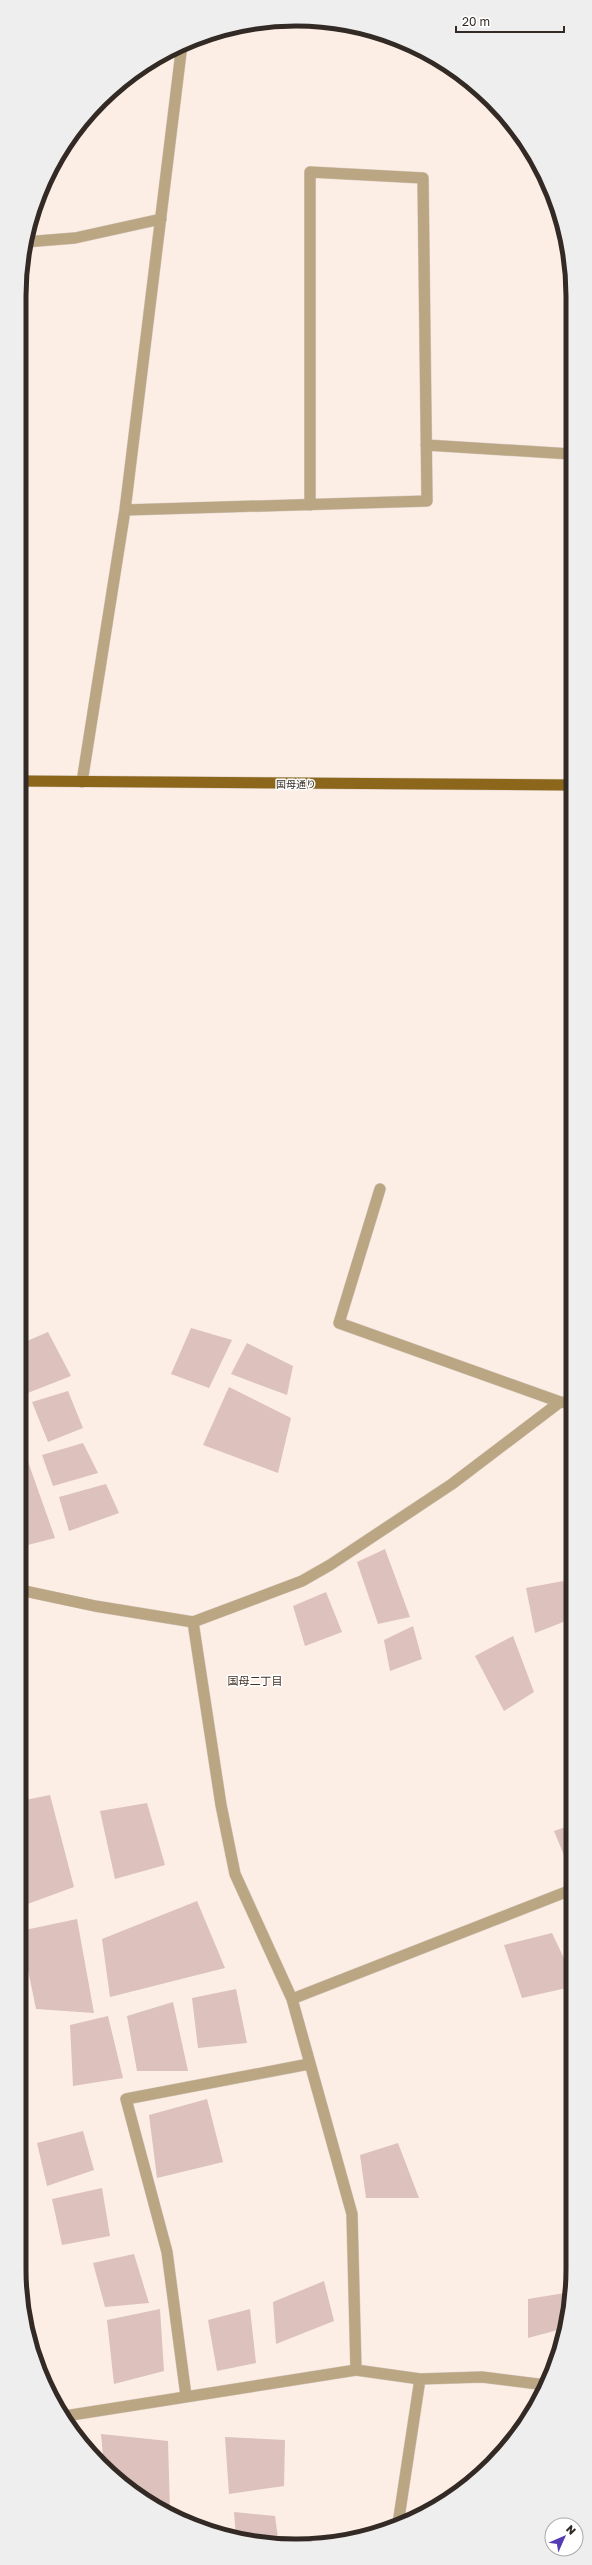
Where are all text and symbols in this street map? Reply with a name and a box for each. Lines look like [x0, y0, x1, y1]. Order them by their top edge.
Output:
scale bar [456, 8, 564, 34]
text: 20 m [462, 14, 490, 29]
street label: 国母通り [276, 778, 316, 790]
district label: 国母二丁目 [228, 1674, 283, 1687]
north arrow [544, 2517, 584, 2557]
text: N [564, 2522, 579, 2537]

